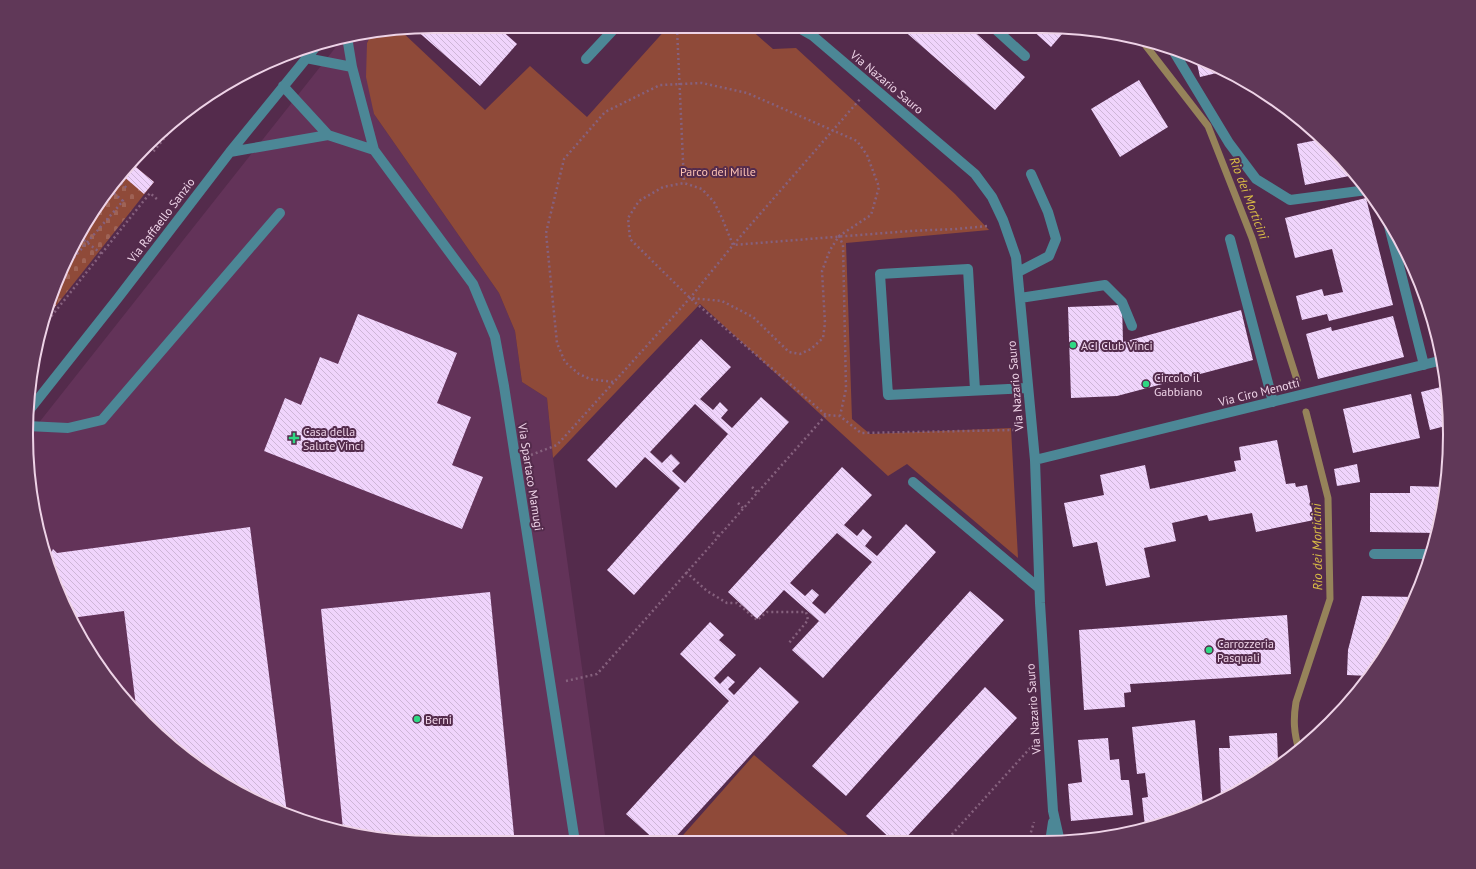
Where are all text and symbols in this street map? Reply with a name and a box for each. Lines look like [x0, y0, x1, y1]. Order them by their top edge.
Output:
street label: Via Nazario Sauro [847, 46, 927, 117]
water label: Rio dei Morticini [1225, 154, 1273, 242]
park label: Parco dei Mille [680, 164, 756, 179]
street label: Via Raffaello Sanzio [124, 175, 198, 266]
place label: ACI Club Vinci [1081, 338, 1153, 353]
street label: Via Nazario Sauro [1004, 340, 1027, 433]
marker: ACI Club Vinci [1068, 340, 1078, 350]
place label: Circolo il Gabbiano [1154, 370, 1202, 399]
street label: Via Ciro Menotti [1216, 375, 1301, 410]
marker: Circolo il Gabbiano [1141, 379, 1151, 389]
street label: Via Spartaco Mamugi [515, 421, 547, 532]
place label: Casa della Salute Vinci [303, 424, 363, 453]
marker: Casa della Salute Vinci [288, 432, 300, 444]
water label: Rio dei Morticini [1308, 503, 1326, 591]
place label: Carrozzeria Pasquali [1217, 636, 1274, 665]
marker: Carrozzeria Pasquali [1204, 645, 1214, 655]
street label: Via Nazario Sauro [1022, 663, 1044, 756]
place label: Berni [425, 712, 452, 727]
marker: Berni [412, 714, 422, 724]

